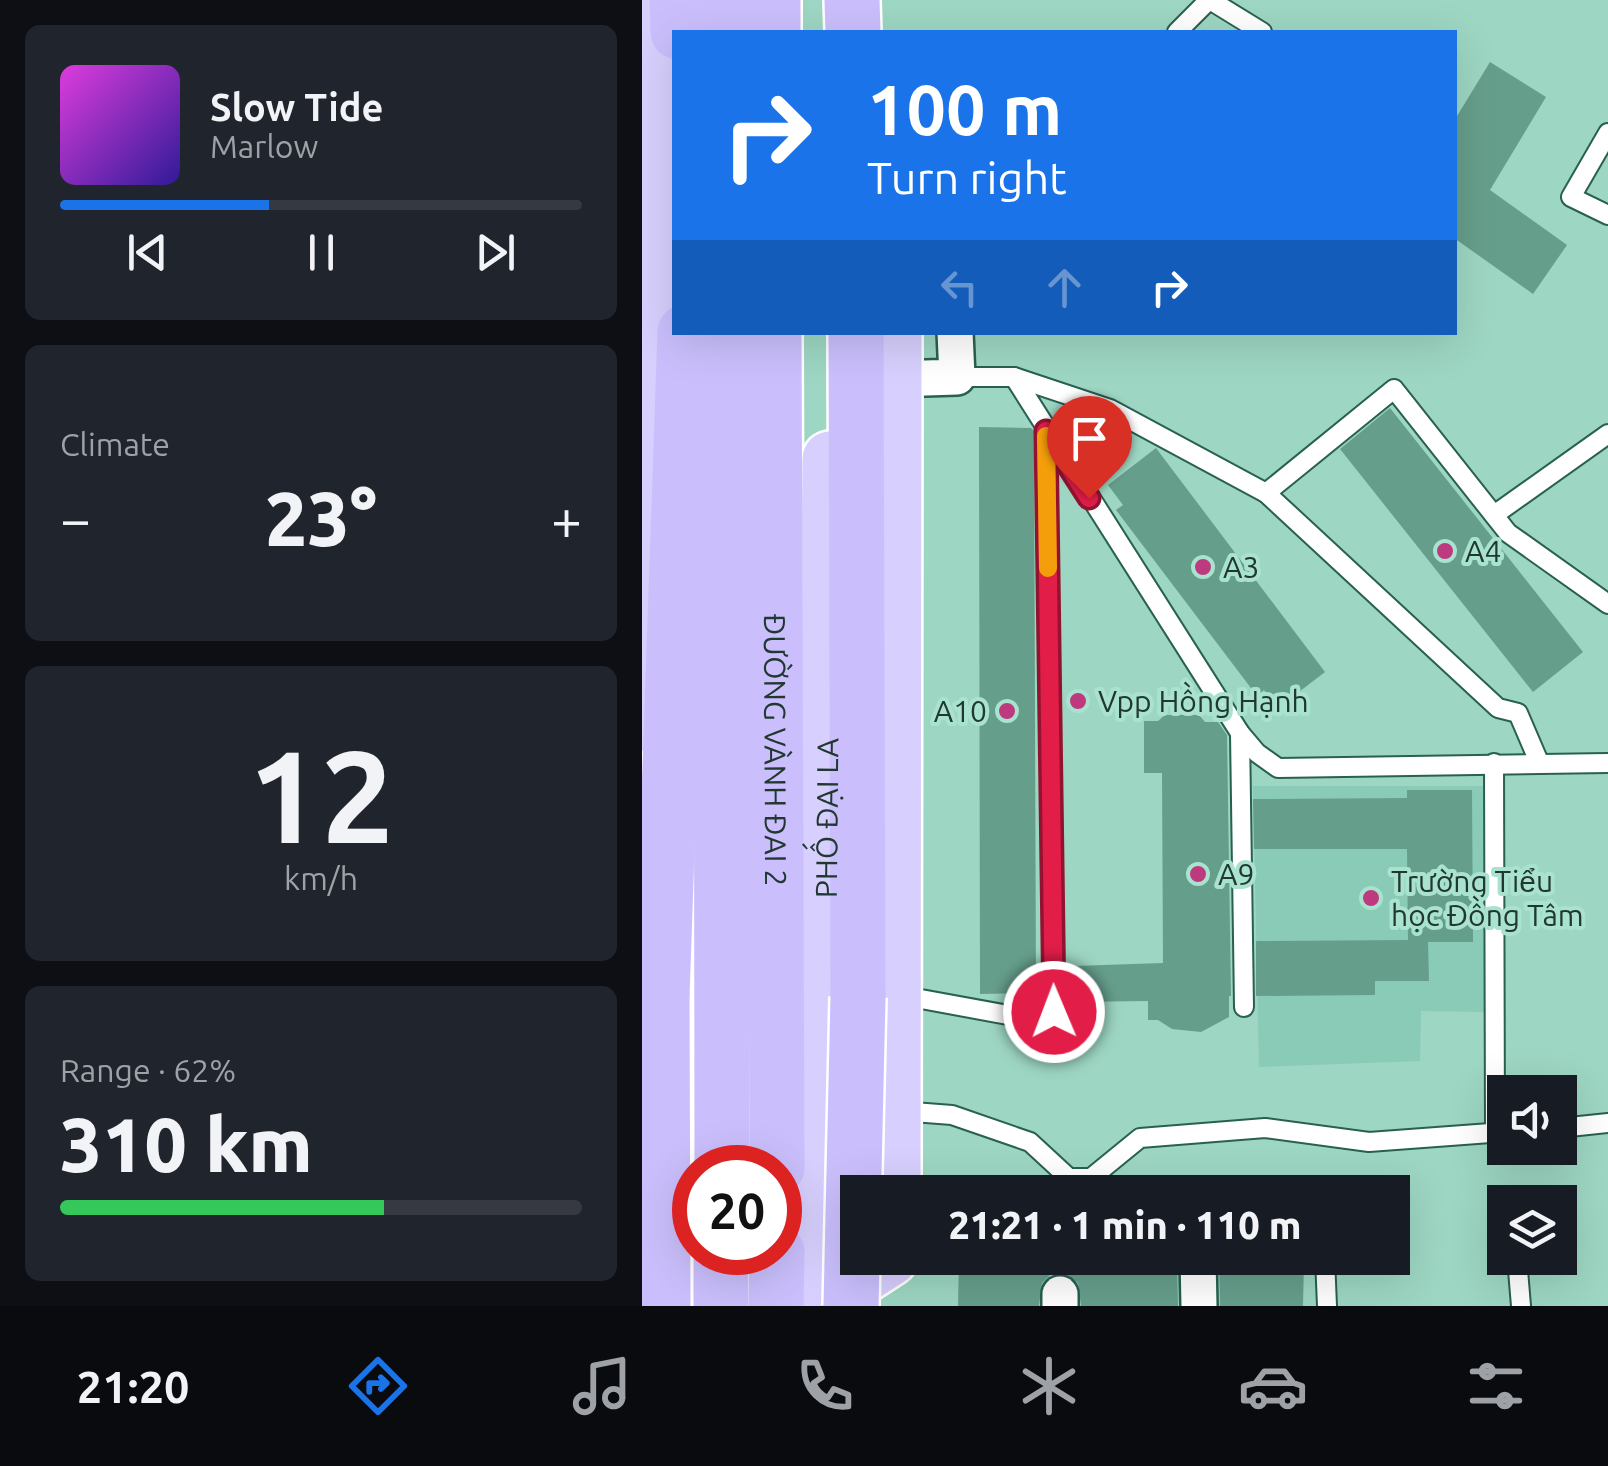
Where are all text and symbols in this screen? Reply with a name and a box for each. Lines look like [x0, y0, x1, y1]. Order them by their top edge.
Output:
icon: right [702, 70, 832, 200]
text: 100 m [867, 70, 1062, 148]
text: Slow Tide [210, 86, 383, 128]
text: Marlow [210, 128, 318, 164]
text: Turn right [867, 152, 1067, 203]
icon: previous [120, 225, 175, 280]
icon: pause [294, 225, 349, 280]
icon: next [468, 225, 523, 280]
icon: left [932, 260, 987, 315]
icon: ahead [1037, 260, 1092, 315]
icon: right [1142, 260, 1197, 315]
pin [1047, 396, 1132, 499]
icon: arrive [1062, 411, 1117, 466]
text: Climate [60, 426, 170, 462]
text: 23° [265, 476, 377, 560]
text: − [60, 488, 91, 549]
text: + [551, 488, 582, 549]
place label: A4 [1465, 534, 1501, 568]
marker: A4 [1434, 540, 1456, 562]
place label: A3 [1223, 550, 1259, 584]
marker: A3 [1192, 556, 1214, 578]
street label: ĐƯỜNG VÀNH ĐAI 2 [758, 614, 794, 886]
place label: Vpp Hồng Hạnh [1098, 681, 1309, 718]
marker: Vpp Hồng Hạnh [1067, 690, 1089, 712]
place label: A10 [934, 694, 987, 728]
marker: A10 [996, 700, 1018, 722]
text: 12 [248, 722, 394, 868]
street label: PHỐ ĐẠI LA [801, 737, 844, 898]
place label: A9 [1218, 857, 1254, 891]
text: km/h [284, 860, 358, 896]
marker: A9 [1187, 863, 1209, 885]
place label: Trường Tiểu học Đồng Tâm [1391, 864, 1584, 932]
marker: Trường Tiểu học Đồng Tâm [1360, 887, 1382, 909]
position arrow [1002, 960, 1106, 1064]
text: Range · 62% [60, 1052, 236, 1088]
map controls [1487, 1075, 1577, 1275]
button: sound [1487, 1075, 1577, 1165]
text: 310 km [60, 1102, 313, 1186]
speed limit sign: 20 [672, 1145, 802, 1275]
button: layers [1487, 1185, 1577, 1275]
text: 21:21 · 1 min · 110 m [948, 1204, 1302, 1246]
icon: directions [343, 1351, 413, 1421]
icon: music [567, 1351, 637, 1421]
icon: phone [790, 1351, 860, 1421]
icon: climate [1014, 1351, 1084, 1421]
icon: car [1238, 1351, 1308, 1421]
icon: filters [1461, 1351, 1531, 1421]
text: 21:20 [77, 1361, 189, 1412]

